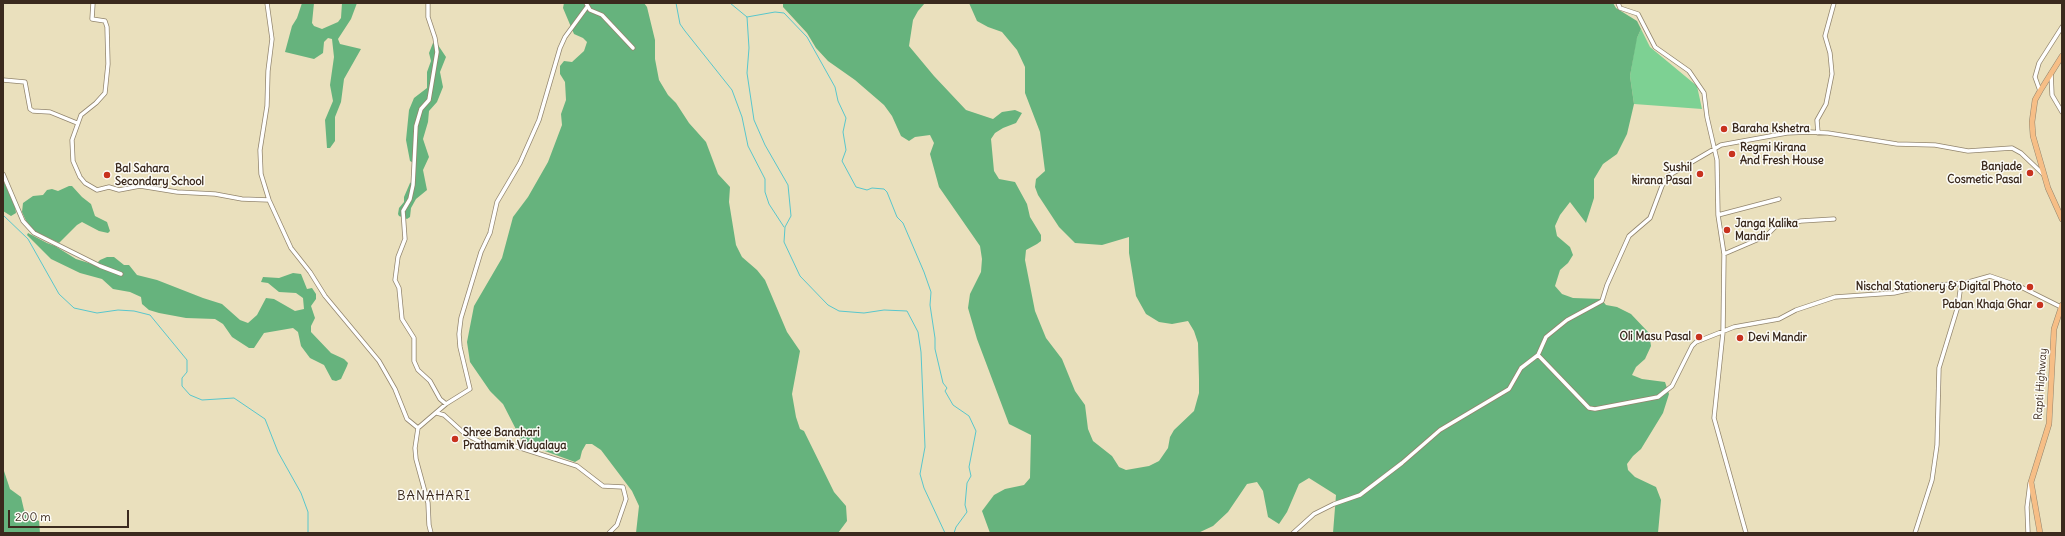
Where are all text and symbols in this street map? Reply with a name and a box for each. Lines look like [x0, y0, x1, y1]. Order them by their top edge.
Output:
place label: Baraha Kshetra [1732, 122, 1810, 136]
marker: Baraha Kshetra [1719, 124, 1729, 134]
place label: Regmi Kirana And Fresh House [1740, 141, 1824, 167]
marker: Regmi Kirana And Fresh House [1727, 149, 1737, 159]
place label: Banjade Cosmetic Pasal [1947, 160, 2022, 186]
place label: Sushil kirana Pasal [1632, 161, 1692, 187]
place label: Bal Sahara Secondary School [115, 162, 204, 188]
marker: Banjade Cosmetic Pasal [2025, 168, 2035, 178]
marker: Sushil kirana Pasal [1695, 169, 1705, 179]
marker: Bal Sahara Secondary School [102, 170, 112, 180]
place label: Janga Kalika Mandir [1735, 217, 1798, 243]
marker: Janga Kalika Mandir [1722, 225, 1732, 235]
place label: Nischal Stationery & Digital Photo [1856, 280, 2022, 294]
marker: Nischal Stationery & Digital Photo [2025, 282, 2035, 292]
place label: Paban Khaja Ghar [1942, 298, 2032, 312]
marker: Paban Khaja Ghar [2035, 300, 2045, 310]
place label: Oli Masu Pasal [1619, 330, 1691, 344]
place label: Devi Mandir [1748, 331, 1807, 345]
marker: Oli Masu Pasal [1694, 332, 1704, 342]
marker: Devi Mandir [1735, 333, 1745, 343]
street label: Rapti Highway [2032, 348, 2050, 420]
place label: Shree Banahari Prathamik Vidyalaya [463, 426, 566, 452]
marker: Shree Banahari Prathamik Vidyalaya [450, 434, 460, 444]
district label: BANAHARI [397, 488, 471, 504]
scale bar [10, 502, 131, 528]
text: 200 m [15, 509, 51, 524]

